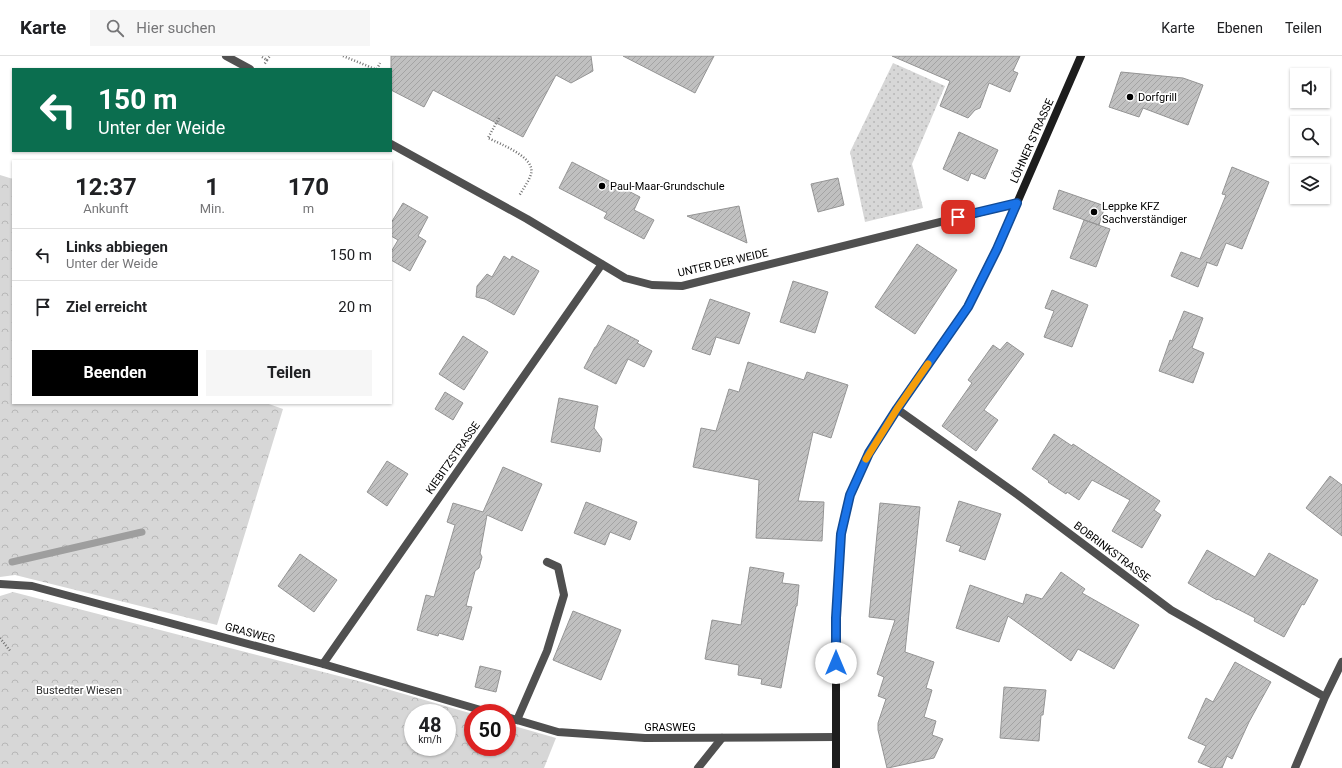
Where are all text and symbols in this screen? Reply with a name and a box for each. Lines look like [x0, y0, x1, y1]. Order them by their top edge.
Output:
search box [90, 10, 370, 46]
text: Karte [20, 16, 66, 39]
icon: search [104, 17, 126, 39]
text: Hier suchen [136, 19, 216, 37]
text: Karte [1161, 20, 1195, 36]
text: Ebenen [1217, 20, 1263, 36]
text: Teilen [1285, 20, 1322, 36]
map controls [1290, 68, 1330, 204]
button: sound [1290, 68, 1330, 108]
text: 150 m [98, 83, 177, 116]
icon: left [32, 84, 84, 136]
place label: Dorfgrill [1138, 91, 1177, 104]
marker: Dorfgrill [1125, 92, 1135, 102]
street label: LÖHNER STRASSE [1008, 97, 1056, 185]
button: search [1290, 116, 1330, 156]
text: Unter der Weide [98, 117, 225, 138]
button: layers [1290, 164, 1330, 204]
text: 12:37 [75, 173, 137, 201]
text: 1 [205, 173, 219, 201]
text: 170 [288, 173, 329, 201]
place label: Paul-Maar-Grundschule [610, 180, 725, 193]
marker: Paul-Maar-Grundschule [597, 181, 607, 191]
pin [941, 200, 975, 234]
place label: Leppke KFZ Sachverständiger [1102, 200, 1187, 226]
text: Ankunft [83, 201, 129, 216]
text: Min. [200, 201, 225, 216]
text: m [303, 201, 314, 216]
icon: arrive [947, 206, 969, 228]
marker: Leppke KFZ Sachverständiger [1089, 207, 1099, 217]
text: Links abbiegen [66, 238, 168, 256]
icon: left [32, 244, 54, 266]
text: 150 m [330, 246, 372, 264]
street label: UNTER DER WEIDE [676, 246, 770, 280]
text: Unter der Weide [66, 256, 158, 271]
icon: arrive [32, 296, 54, 318]
text: Ziel erreicht [66, 298, 147, 316]
text: 20 m [338, 298, 372, 316]
button: Beenden [32, 350, 198, 396]
button: Teilen [206, 350, 372, 396]
street label: KIEBITZSTRASSE [423, 419, 483, 497]
street label: BOBRINKSTRASSE [1071, 519, 1153, 585]
street label: GRASWEG [223, 620, 277, 646]
position arrow [815, 642, 857, 684]
park label: Bustedter Wiesen [36, 684, 122, 697]
speed limit sign: 50 [464, 704, 516, 756]
text: 48 [419, 713, 441, 737]
street label: GRASWEG [644, 721, 696, 734]
text: km/h [418, 734, 442, 745]

